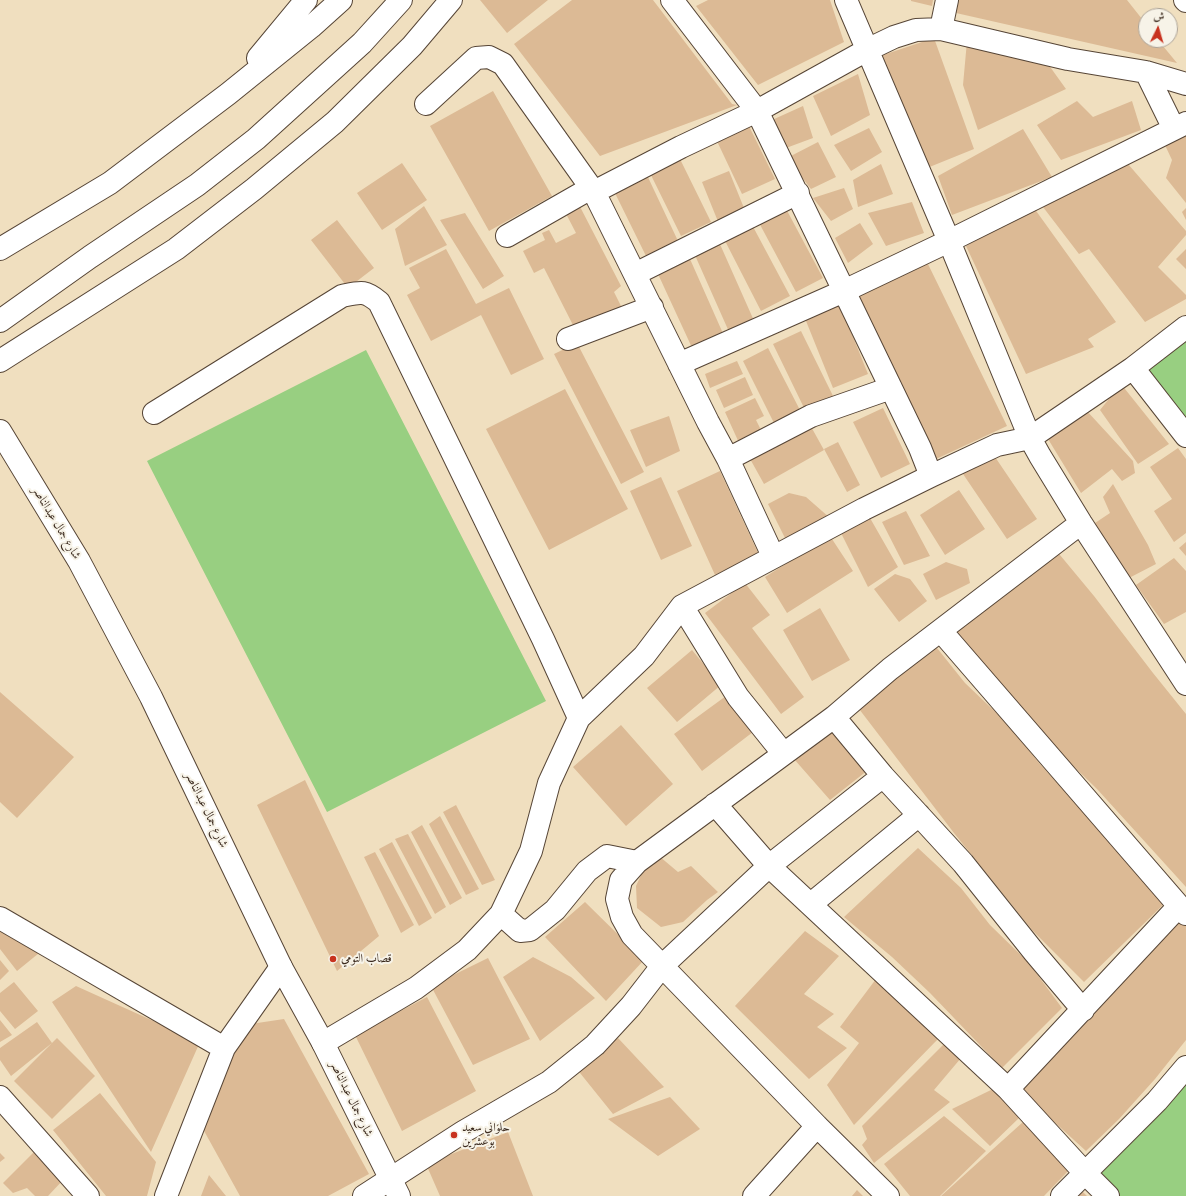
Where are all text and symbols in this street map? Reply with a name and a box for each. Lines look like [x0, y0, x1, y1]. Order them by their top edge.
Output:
north arrow [1138, 8, 1178, 48]
text: ش [1153, 10, 1165, 23]
street label: شارع جمال عبدالناصر [29, 484, 83, 562]
street label: شارع جمال عبدالناصر [181, 770, 231, 850]
place label: قصاب التومي [341, 952, 392, 966]
marker: قصاب التومي [328, 954, 338, 964]
street label: شارع جمال عبدالناصر [326, 1059, 376, 1139]
place label: حلواني سعيد بوعشرين [462, 1121, 510, 1149]
marker: حلواني سعيد بوعشرين [449, 1130, 459, 1140]

